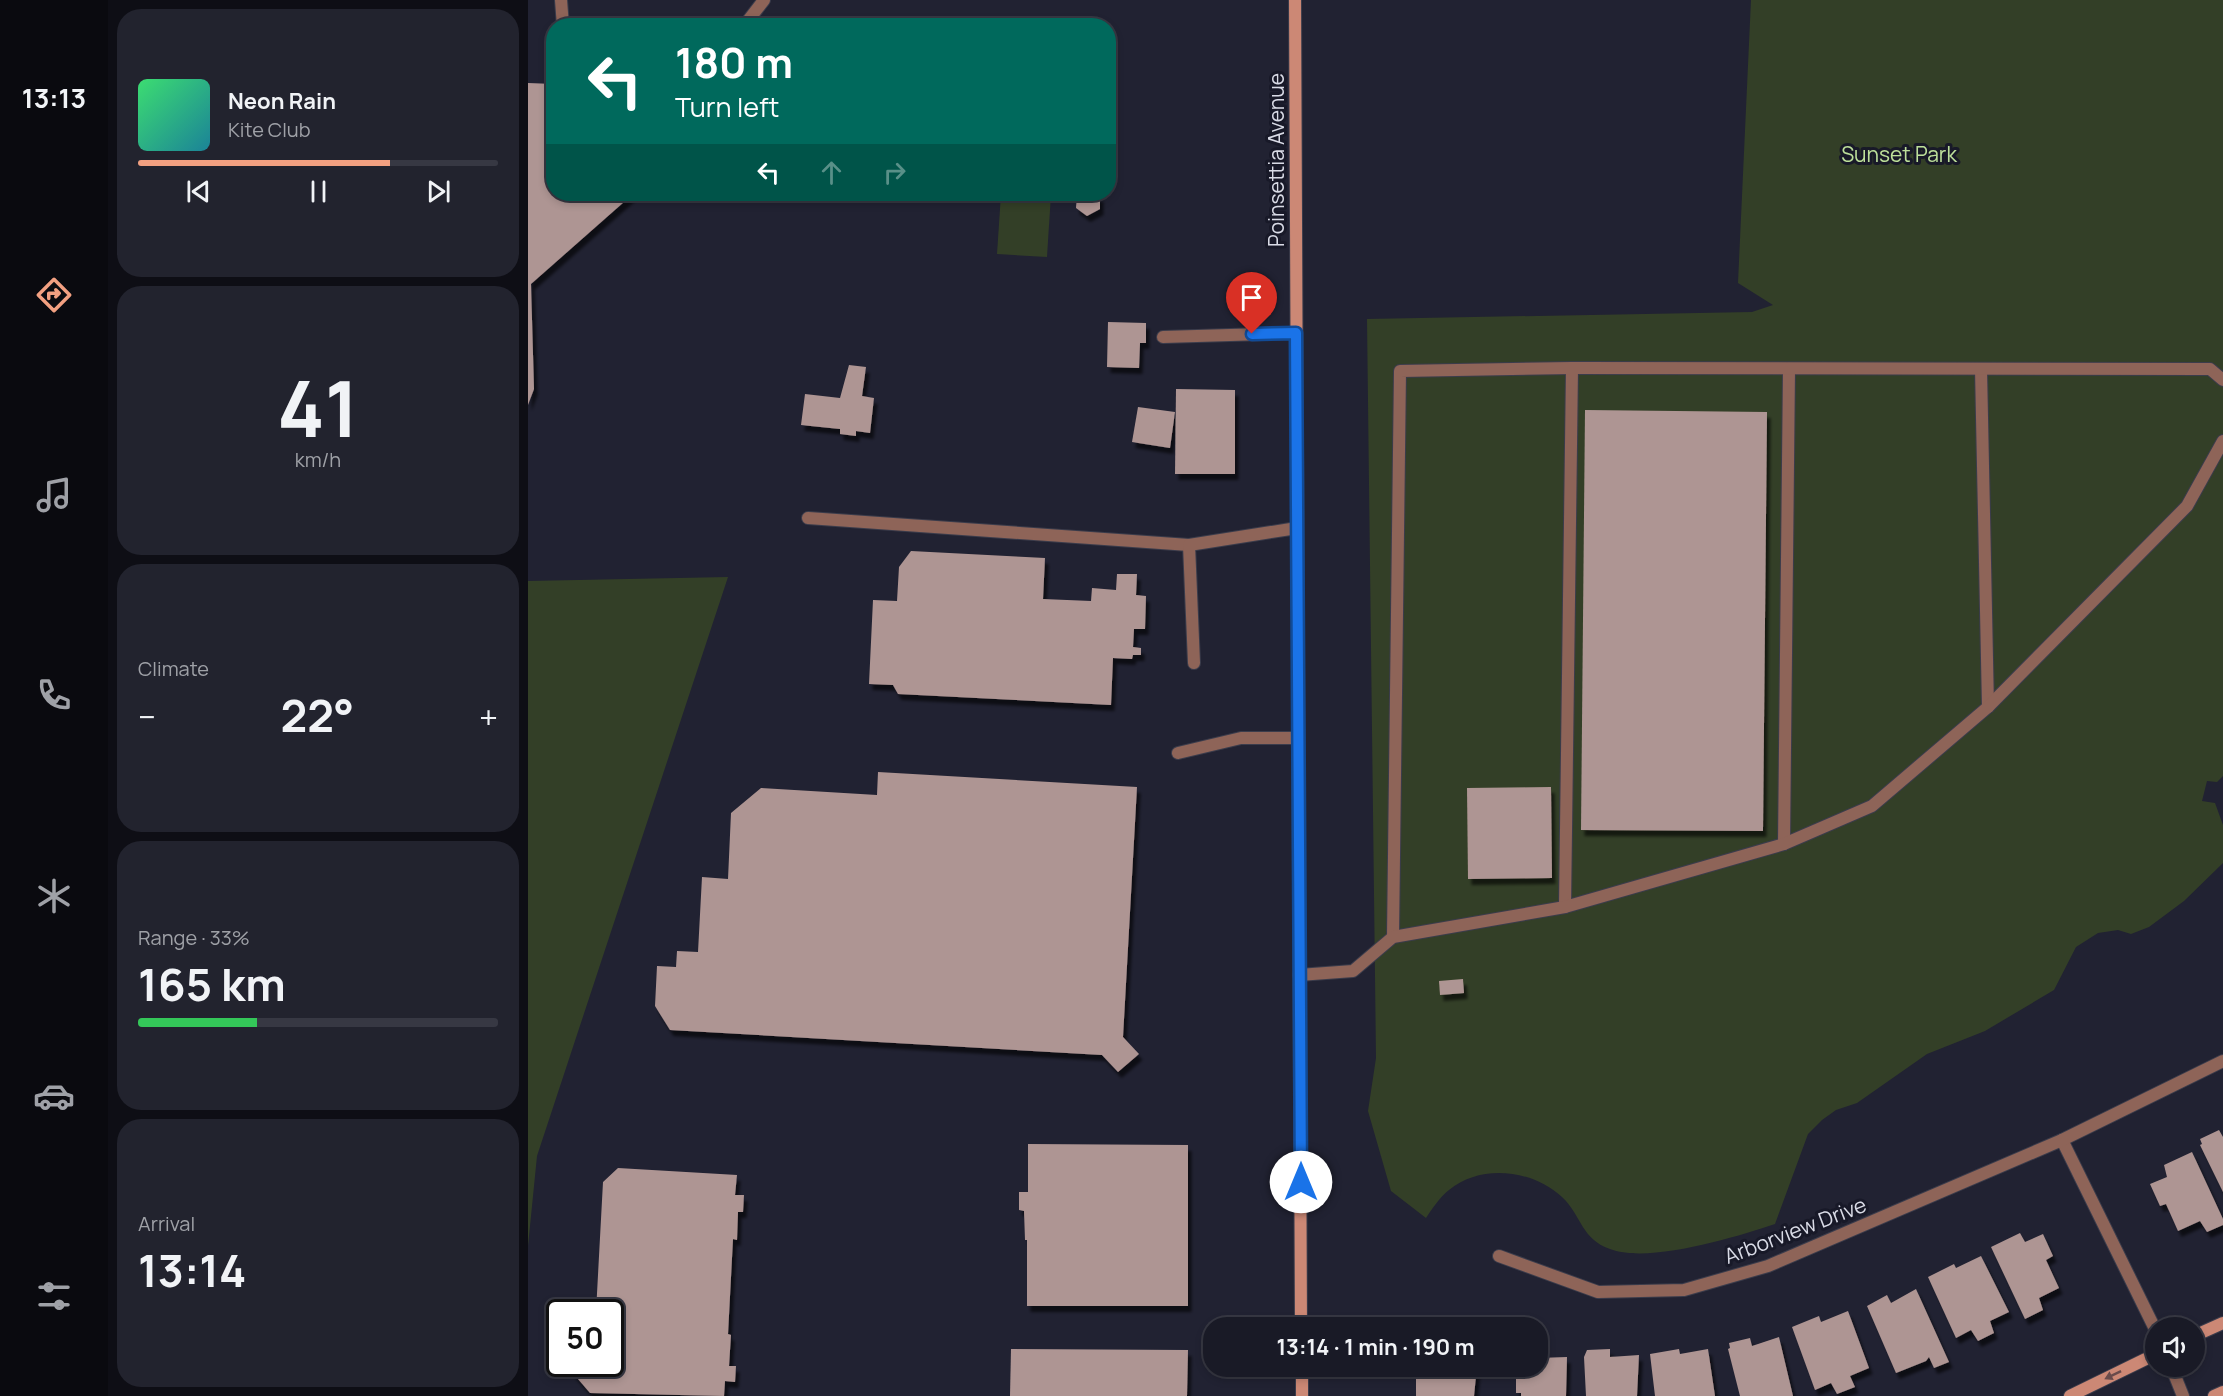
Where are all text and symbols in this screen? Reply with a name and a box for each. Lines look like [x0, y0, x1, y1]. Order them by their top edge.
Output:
text: 180 m [675, 33, 793, 91]
icon: left [576, 42, 654, 120]
street label: Poinsettia Avenue [1262, 73, 1290, 247]
text: 13:13 [22, 79, 86, 116]
text: Neon Rain [228, 86, 336, 116]
text: Turn left [675, 88, 779, 125]
text: Kite Club [228, 116, 311, 143]
park label: Sunset Park [1841, 140, 1957, 168]
icon: left [752, 156, 785, 189]
icon: ahead [815, 156, 848, 189]
icon: right [878, 156, 911, 189]
icon: previous [182, 175, 215, 208]
icon: pause [302, 175, 335, 208]
icon: next [422, 175, 455, 208]
pin [1226, 272, 1277, 334]
icon: directions [33, 274, 75, 316]
icon: arrive [1235, 281, 1268, 314]
text: 41 [277, 354, 359, 460]
text: km/h [295, 446, 341, 473]
icon: music [33, 474, 75, 516]
text: Climate [138, 655, 209, 682]
icon: phone [33, 674, 75, 716]
text: 22° [280, 684, 354, 746]
text: − [138, 694, 156, 739]
text: + [479, 694, 498, 739]
icon: climate [33, 875, 75, 917]
text: Range · 33% [138, 924, 250, 951]
text: 165 km [138, 953, 286, 1015]
icon: car [33, 1075, 75, 1117]
position arrow [1269, 1150, 1333, 1214]
street label: Arborview Drive [1720, 1190, 1870, 1270]
text: Arrival [138, 1210, 195, 1237]
text: 13:14 [138, 1239, 246, 1301]
icon: filters [33, 1275, 75, 1317]
speed limit sign: 50 [546, 1299, 624, 1377]
map controls [2145, 1317, 2205, 1377]
button: sound [2145, 1317, 2205, 1377]
text: 13:14 · 1 min · 190 m [1276, 1332, 1475, 1362]
one-way arrow [2104, 1370, 2121, 1380]

